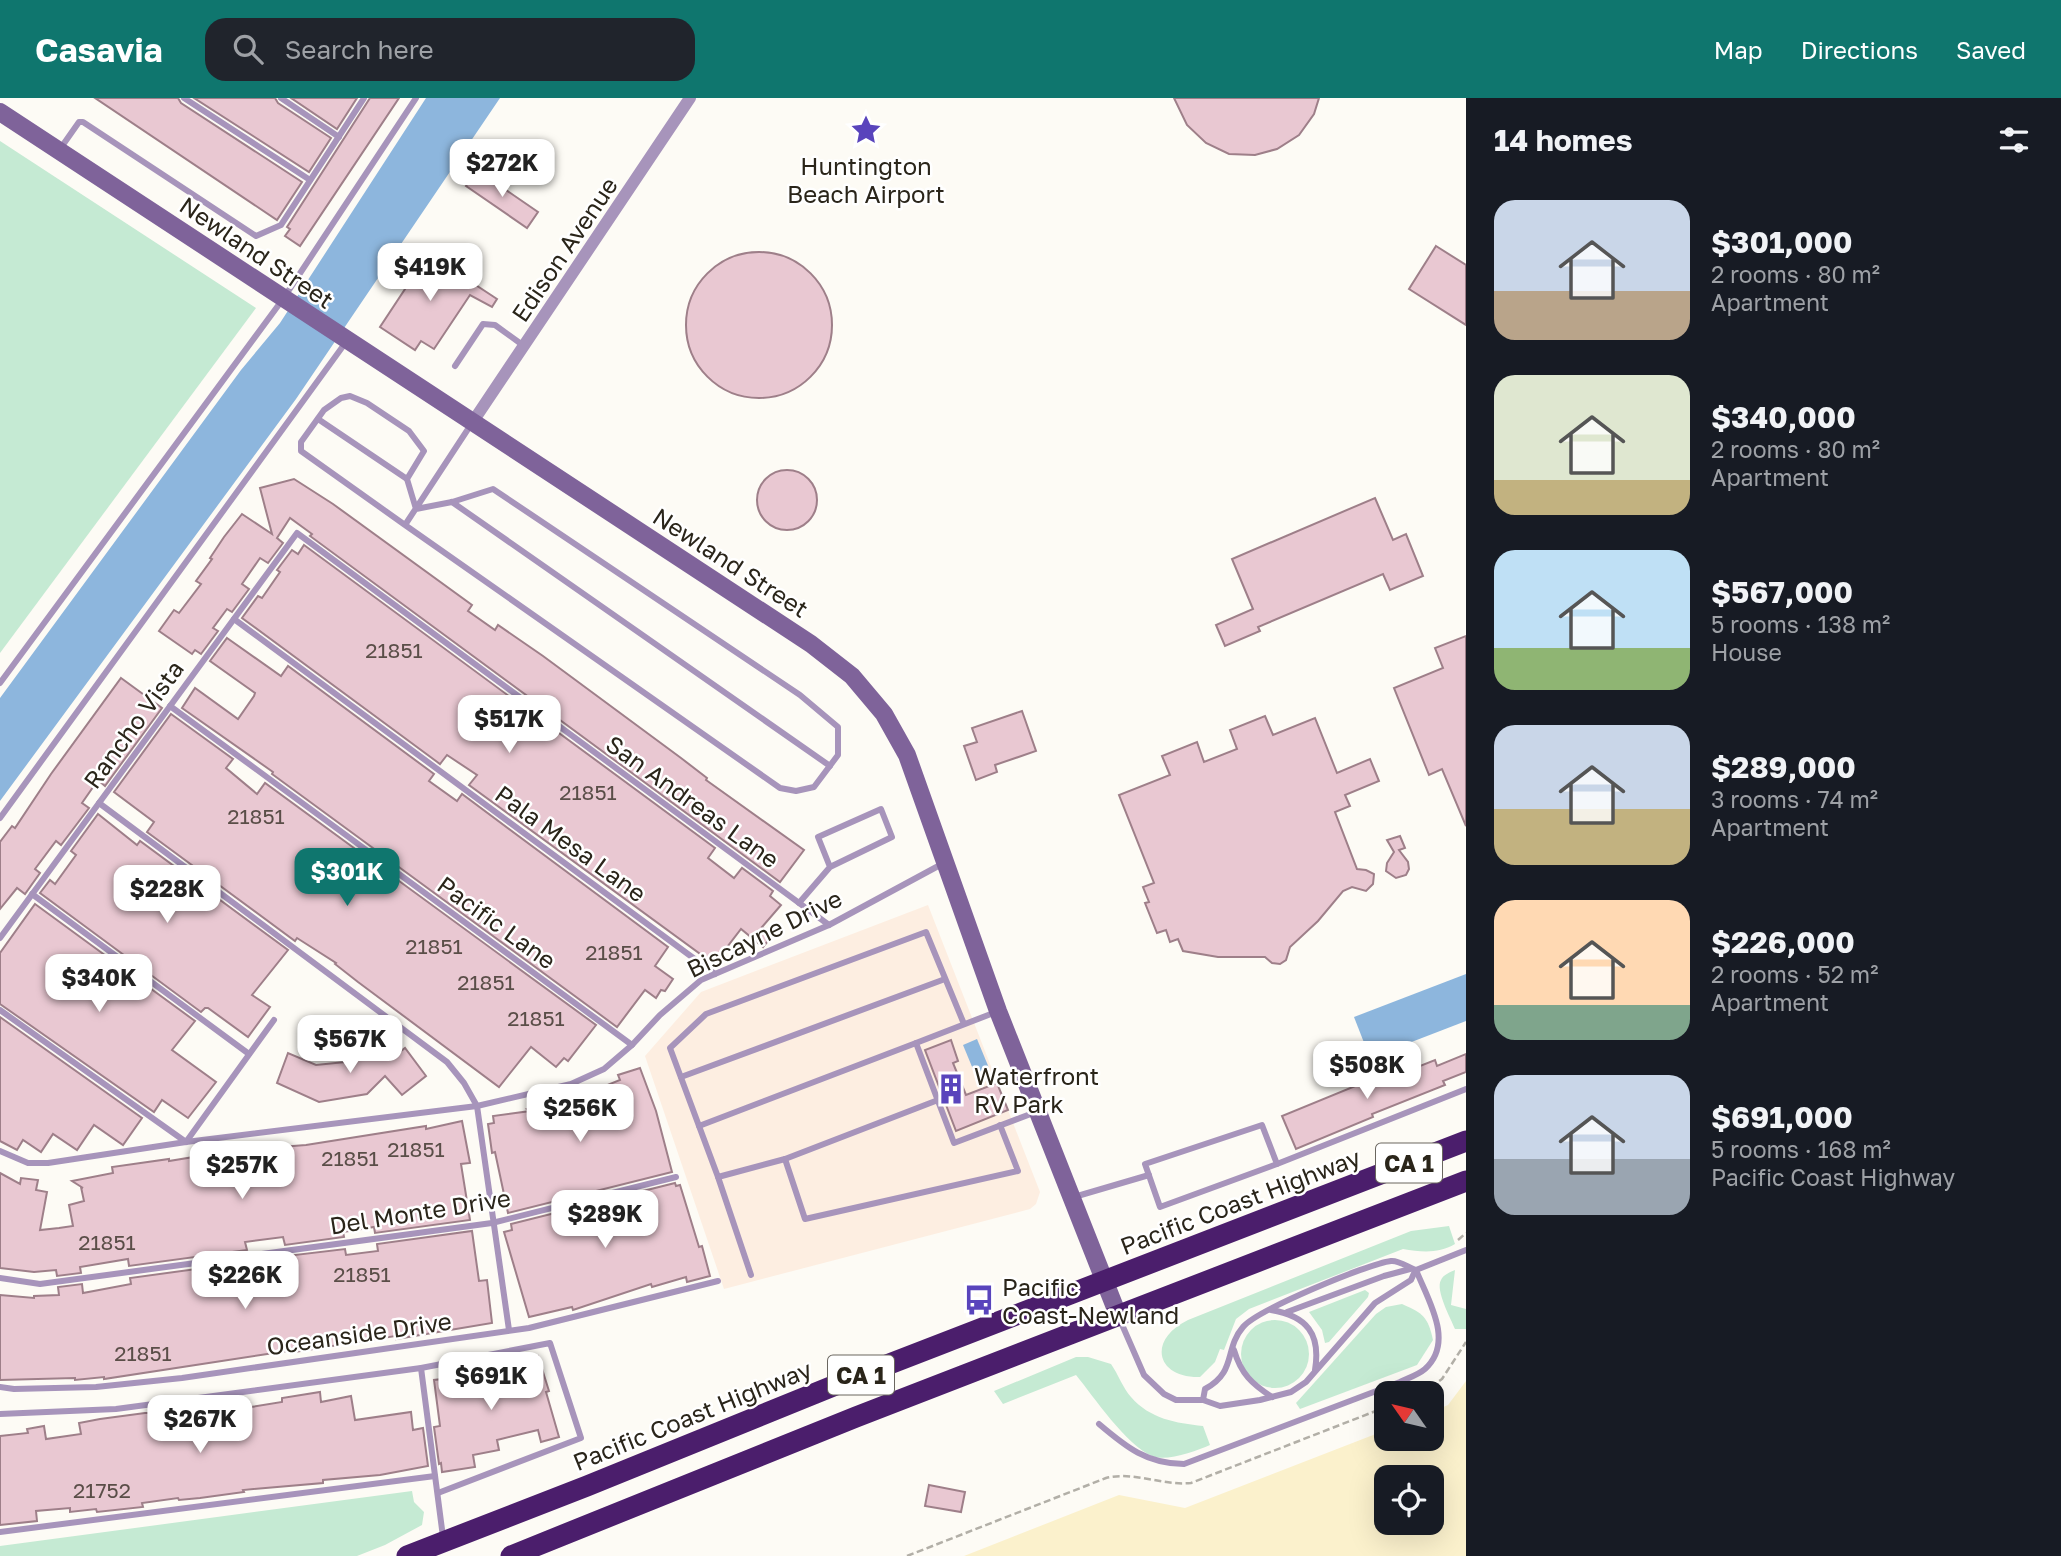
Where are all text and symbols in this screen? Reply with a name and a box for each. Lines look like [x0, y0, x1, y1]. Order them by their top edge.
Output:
search box [205, 18, 695, 81]
text: Casavia [35, 30, 163, 69]
icon: search [229, 30, 267, 68]
text: Search here [285, 34, 434, 65]
text: Map [1714, 35, 1763, 64]
text: Directions [1801, 35, 1918, 64]
text: Saved [1956, 35, 2026, 64]
place icon: Huntington Beach Airport [849, 113, 883, 147]
icon: filters [1995, 121, 2033, 159]
text: 14 homes [1494, 122, 1633, 158]
pin: $272K [453, 140, 551, 199]
text: $272K [466, 148, 538, 176]
place label: Huntington Beach Airport [787, 151, 945, 208]
street label: Edison Avenue [505, 171, 623, 327]
street label: Newland Street [175, 190, 339, 314]
text: $301,000 [1711, 224, 1852, 260]
icon: home [1550, 228, 1634, 312]
pin: $419K [381, 244, 479, 303]
text: $419K [394, 252, 466, 280]
text: 2 rooms · 80 m² [1711, 260, 1880, 288]
text: Apartment [1711, 288, 1829, 316]
text: $340,000 [1711, 399, 1856, 435]
icon: home [1550, 403, 1634, 487]
text: 2 rooms · 80 m² [1711, 435, 1880, 463]
text: Apartment [1711, 463, 1829, 491]
street label: Newland Street [648, 501, 814, 623]
text: $567,000 [1711, 574, 1853, 610]
icon: home [1550, 578, 1634, 662]
text: 5 rooms · 138 m² [1711, 610, 1890, 638]
house number: 21851 [365, 637, 423, 663]
text: House [1711, 638, 1782, 666]
street label: Rancho Vista [77, 654, 189, 794]
pin: $517K [460, 696, 558, 755]
text: $517K [474, 704, 544, 732]
street label: San Andreas Lane [601, 729, 785, 873]
text: $289,000 [1711, 749, 1856, 785]
icon: home [1550, 753, 1634, 837]
street label: Pala Mesa Lane [490, 779, 652, 907]
house number: 21851 [559, 779, 617, 805]
text: 3 rooms · 74 m² [1711, 785, 1878, 813]
house number: 21851 [227, 803, 285, 829]
text: Apartment [1711, 813, 1829, 841]
pin: $301K [298, 848, 396, 908]
text: $301K [311, 857, 383, 885]
pin: $228K [118, 866, 216, 925]
street label: Pacific Lane [432, 869, 562, 975]
text: $228K [130, 874, 204, 902]
street label: Biscayne Drive [682, 883, 846, 983]
text: $226,000 [1711, 924, 1855, 960]
icon: home [1550, 928, 1634, 1012]
house number: 21851 [405, 933, 463, 959]
house number: 21851 [585, 939, 643, 965]
pin: $340K [50, 954, 148, 1014]
text: 2 rooms · 52 m² [1711, 960, 1878, 988]
text: $340K [61, 963, 137, 991]
house number: 21851 [457, 969, 515, 995]
text: Apartment [1711, 988, 1829, 1016]
house number: 21851 [507, 1005, 565, 1031]
pin: $567K [301, 1016, 399, 1075]
text: $567K [313, 1024, 387, 1052]
pin: $508K [1318, 1042, 1416, 1101]
text: $508K [1329, 1050, 1405, 1078]
place label: Waterfront RV Park [974, 1061, 1099, 1118]
building icon: Waterfront RV Park [934, 1072, 968, 1106]
pin: $256K [531, 1084, 629, 1144]
text: $256K [543, 1093, 617, 1121]
text: $691,000 [1711, 1099, 1853, 1135]
icon: home [1550, 1103, 1634, 1187]
text: 5 rooms · 168 m² [1711, 1135, 1891, 1163]
house number: 21851 [387, 1136, 445, 1162]
pin: $257K [193, 1142, 291, 1201]
street label: Pacific Coast Highway [1116, 1142, 1364, 1260]
road number: CA 1 [1376, 1144, 1442, 1182]
house number: 21851 [321, 1145, 379, 1171]
text: $257K [206, 1150, 278, 1178]
text: Pacific Coast Highway [1711, 1163, 1955, 1191]
street label: Del Monte Drive [327, 1182, 513, 1240]
pin: $289K [556, 1190, 654, 1250]
text: $289K [567, 1199, 643, 1227]
house number: 21851 [78, 1229, 136, 1255]
pin: $226K [196, 1252, 294, 1311]
text: $226K [208, 1260, 282, 1288]
house number: 21851 [333, 1261, 391, 1287]
place label: Pacific Coast-Newland [1002, 1272, 1179, 1329]
bus stop icon: Pacific Coast-Newland [962, 1283, 996, 1317]
street label: Oceanside Drive [265, 1306, 453, 1360]
house number: 21851 [114, 1340, 172, 1366]
pin: $691K [442, 1352, 540, 1412]
street label: Pacific Coast Highway [568, 1354, 816, 1476]
road number: CA 1 [828, 1356, 894, 1394]
text: $691K [454, 1361, 528, 1389]
north arrow [1374, 1381, 1444, 1451]
map controls [1374, 1381, 1444, 1535]
pin: $267K [151, 1396, 249, 1455]
text: $267K [163, 1404, 237, 1432]
button: locate [1374, 1465, 1444, 1535]
house number: 21752 [73, 1477, 131, 1503]

